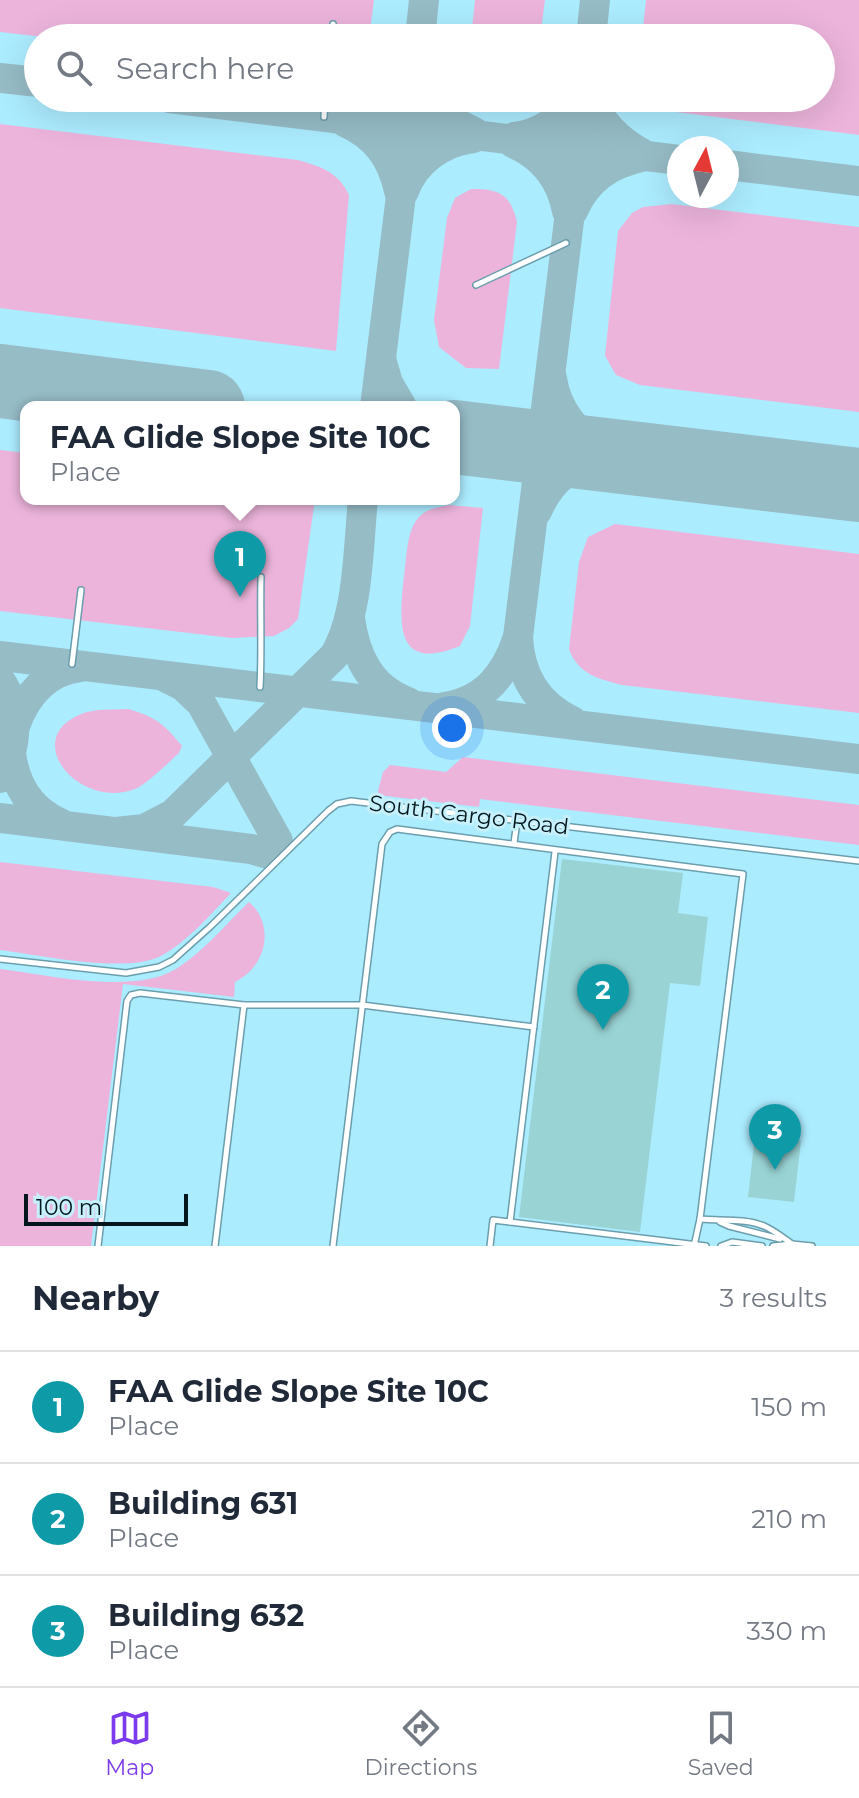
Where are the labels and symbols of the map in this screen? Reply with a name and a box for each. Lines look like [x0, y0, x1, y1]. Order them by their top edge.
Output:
north arrow [667, 136, 739, 208]
pin: 1 [214, 531, 266, 597]
your location [432, 708, 472, 748]
street label: South Cargo Road [368, 789, 570, 841]
pin: 2 [577, 964, 629, 1030]
pin: 3 [749, 1104, 801, 1170]
scale bar [24, 1190, 188, 1226]

